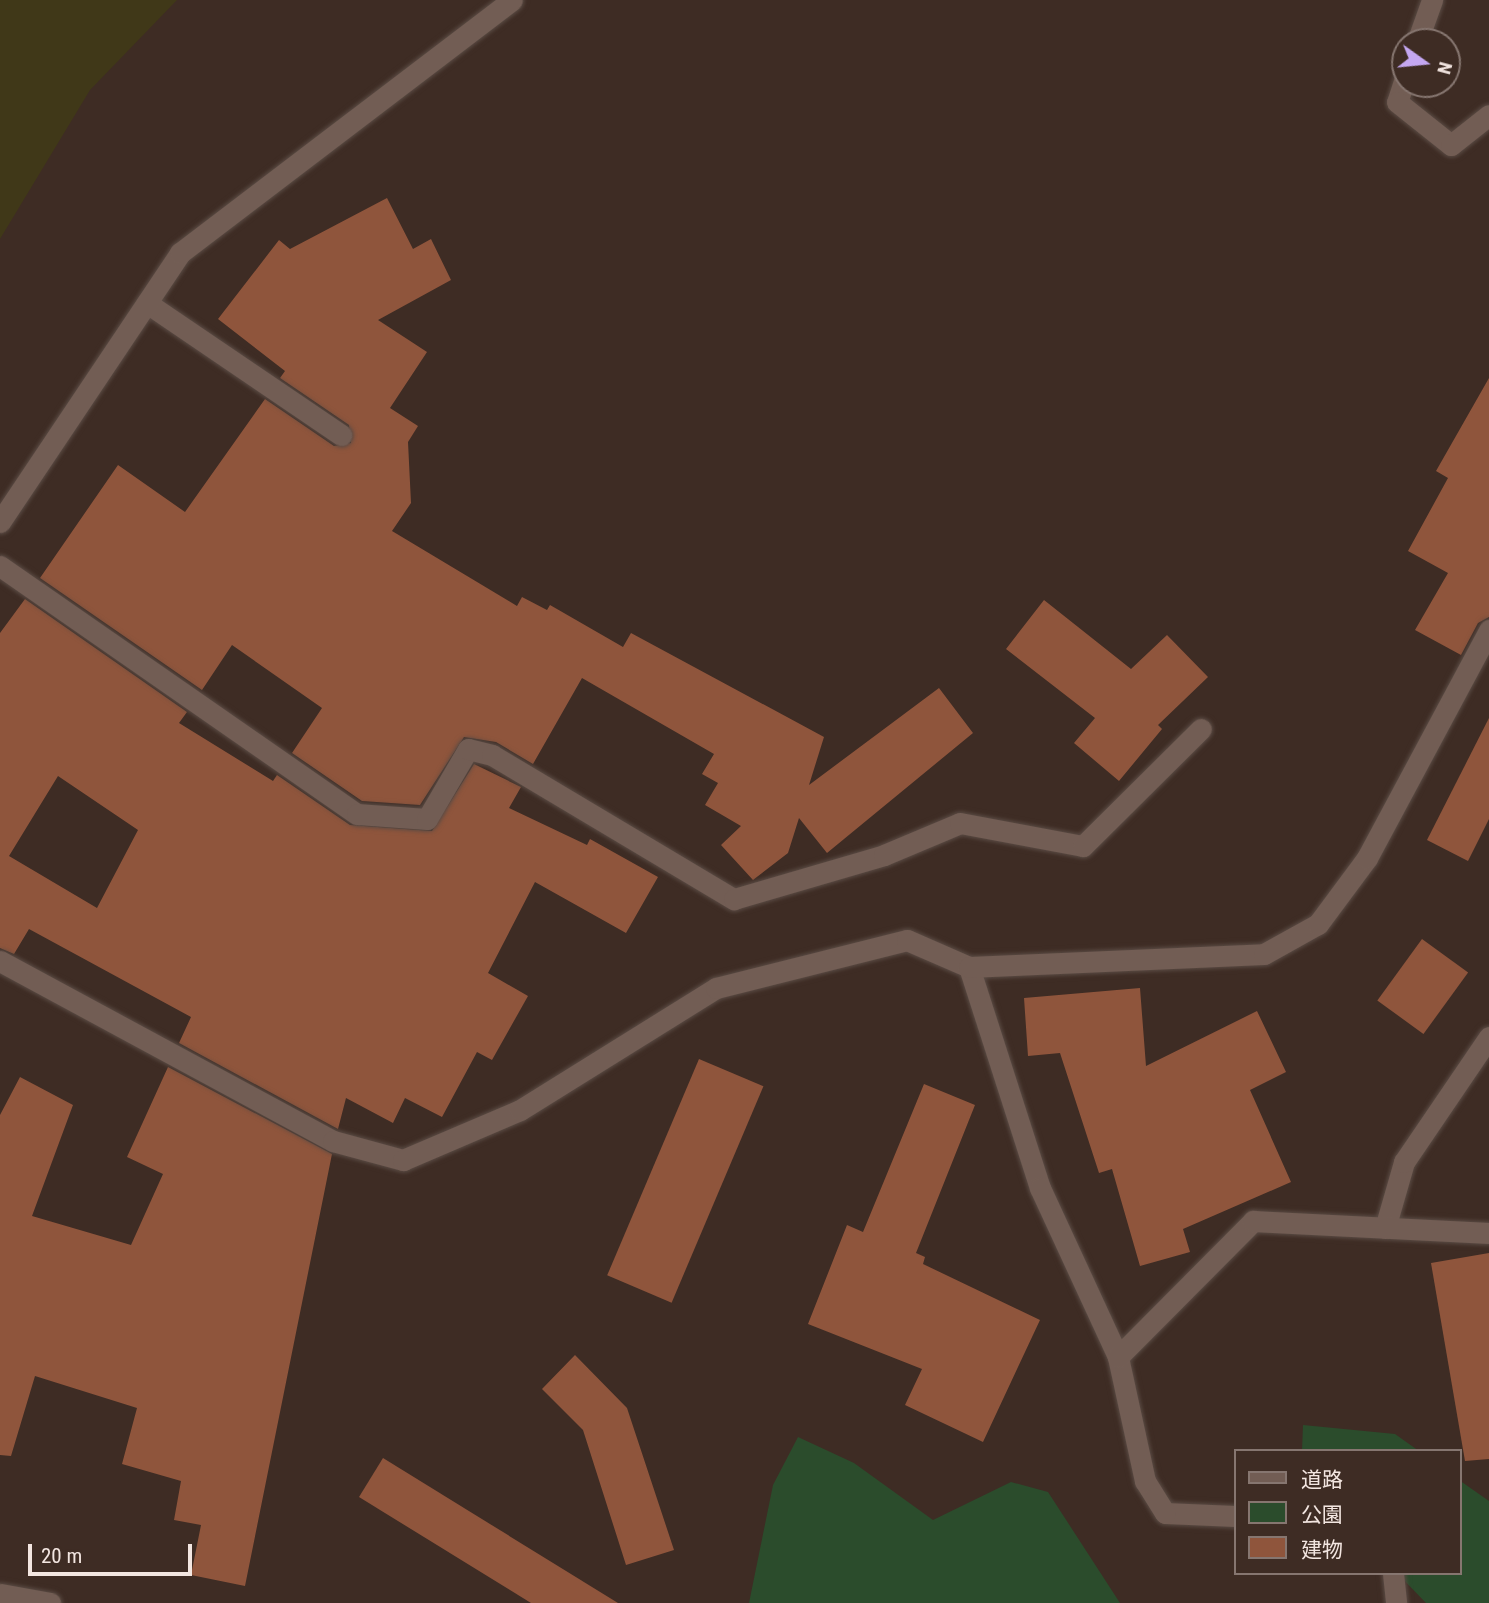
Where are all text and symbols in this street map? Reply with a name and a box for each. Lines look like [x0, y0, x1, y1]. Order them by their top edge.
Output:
north arrow [1391, 28, 1461, 98]
text: N [1432, 59, 1457, 77]
legend [1234, 1449, 1461, 1575]
text: 道路 [1301, 1468, 1343, 1492]
text: 公園 [1301, 1503, 1343, 1527]
scale bar [32, 1530, 196, 1574]
text: 建物 [1301, 1538, 1343, 1562]
text: 20 m [41, 1544, 82, 1568]

